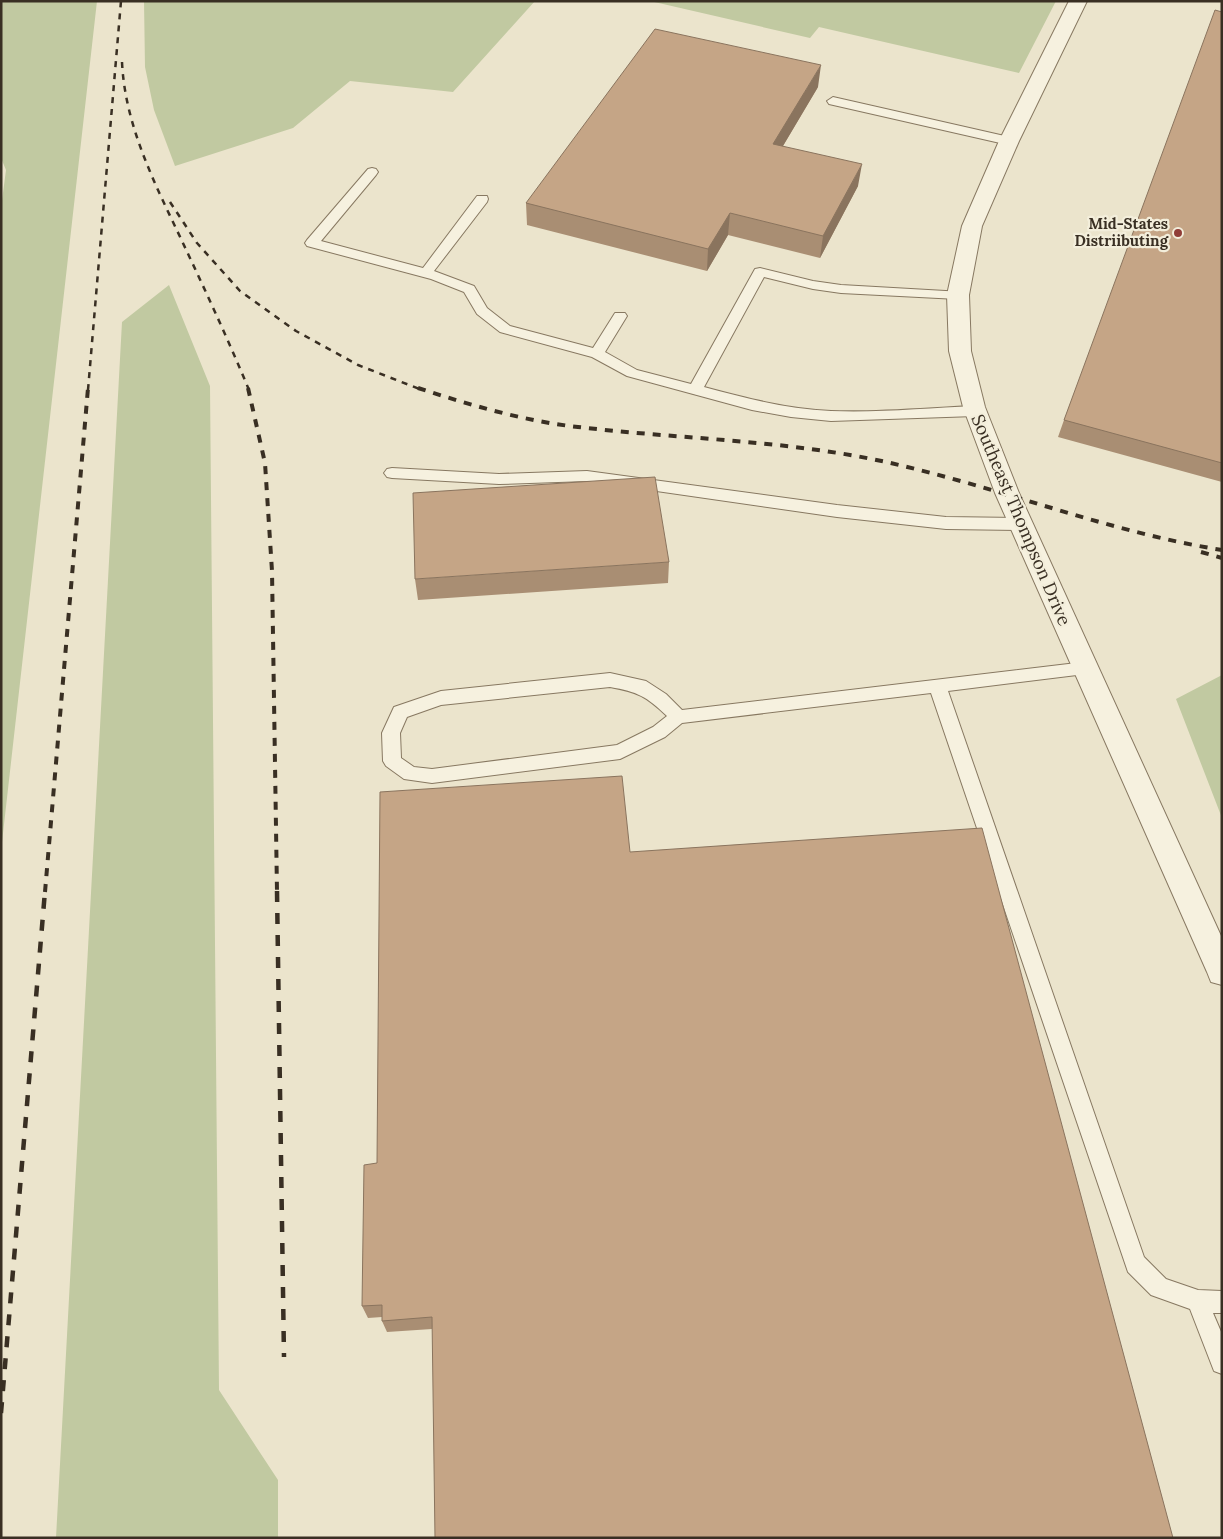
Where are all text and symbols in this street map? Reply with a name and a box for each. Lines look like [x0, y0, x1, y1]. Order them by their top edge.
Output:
place label: Mid-States Distriibuting [1074, 214, 1169, 250]
marker: Mid-States Distriibuting [1172, 227, 1184, 239]
street label: Southeast Thompson Drive [966, 411, 1077, 629]

